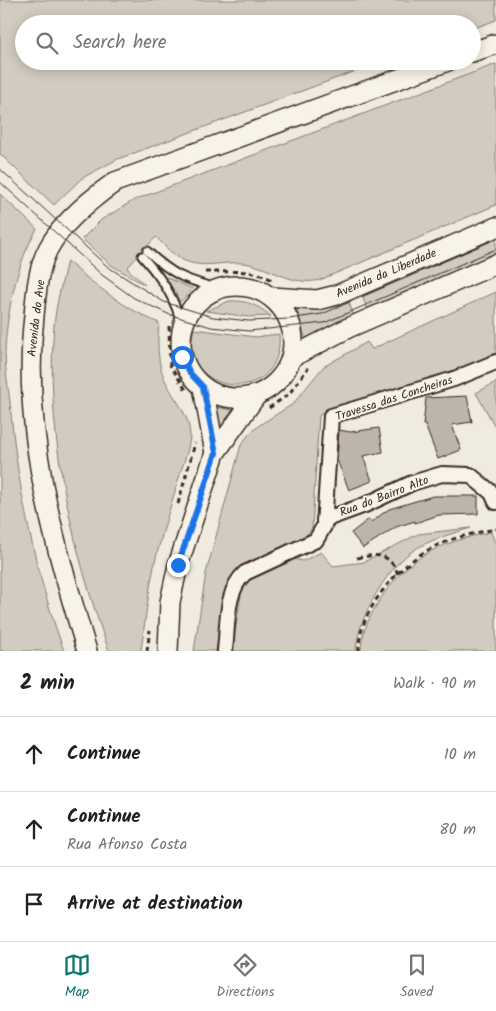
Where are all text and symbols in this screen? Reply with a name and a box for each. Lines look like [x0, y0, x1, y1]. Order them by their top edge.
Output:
search box [15, 15, 481, 70]
text: Search here [73, 28, 167, 58]
icon: search [33, 29, 61, 57]
street label: Avenida da Liberdade [333, 243, 440, 303]
street label: Avenida do Ave [22, 278, 51, 358]
route start [171, 346, 194, 369]
street label: Travessa das Concheiras [333, 371, 455, 426]
street label: Rua do Bairro Alto [337, 471, 432, 522]
route end [167, 554, 190, 577]
text: 2 min [20, 667, 75, 700]
text: Walk · 90 m [393, 671, 476, 696]
text: Continue [67, 739, 140, 769]
icon: ahead [20, 740, 48, 768]
text: 10 m [444, 742, 476, 767]
text: Continue [67, 802, 140, 832]
icon: ahead [20, 815, 48, 843]
text: 80 m [439, 817, 476, 842]
text: Rua Afonso Costa [67, 832, 187, 857]
text: Arrive at destination [67, 889, 243, 919]
icon: arrive [20, 890, 48, 918]
tab: Map [63, 951, 91, 1003]
tab: Directions [216, 951, 274, 1003]
tab: Saved [400, 951, 433, 1003]

